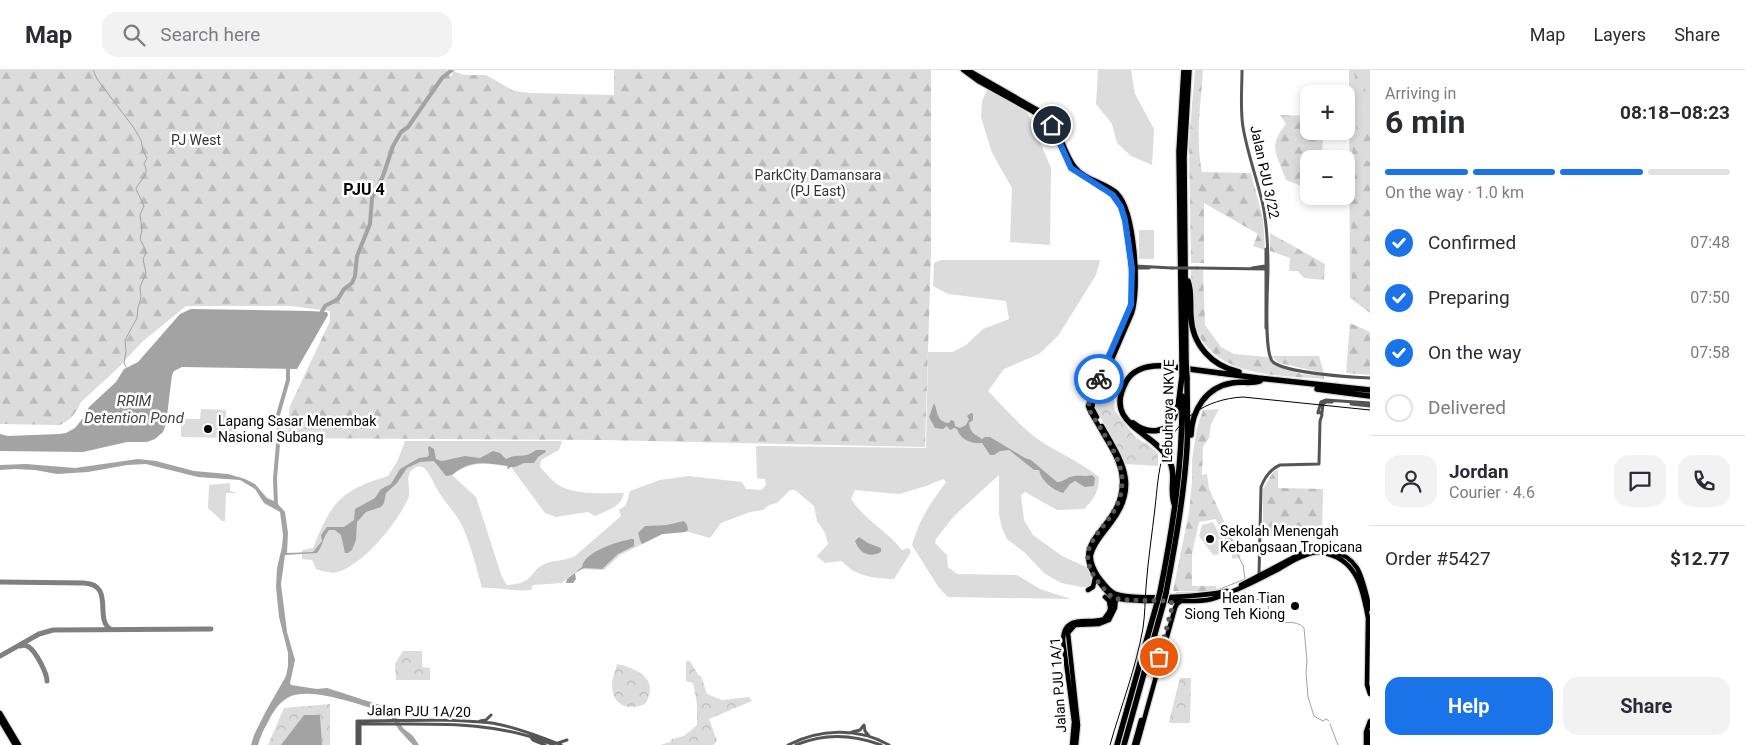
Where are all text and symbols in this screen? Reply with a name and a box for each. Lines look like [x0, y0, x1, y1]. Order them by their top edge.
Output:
search box [102, 12, 452, 57]
text: Map [25, 21, 72, 49]
icon: search [120, 21, 148, 49]
text: Search here [160, 23, 260, 46]
text: Map [1530, 24, 1565, 45]
text: Layers [1593, 24, 1646, 45]
text: Share [1674, 24, 1720, 45]
text: Arriving in [1385, 84, 1456, 103]
map controls [1300, 85, 1355, 205]
button: + [1300, 85, 1355, 140]
text: 08:18–08:23 [1620, 101, 1730, 124]
text: 6 min [1385, 103, 1465, 141]
pin [1031, 104, 1073, 146]
icon: home [1038, 111, 1066, 139]
street label: Jalan PJU 3/22 [1247, 124, 1283, 220]
park label: PJ West [171, 132, 221, 148]
button: − [1300, 150, 1355, 205]
park label: ParkCity Damansara (PJ East) [755, 167, 881, 200]
district label: PJU 4 [343, 180, 385, 199]
text: On the way · 1.0 km [1385, 183, 1524, 202]
icon: check [1385, 229, 1413, 257]
text: Confirmed [1428, 231, 1516, 254]
text: 07:48 [1690, 233, 1730, 252]
icon: check [1385, 284, 1413, 312]
text: Preparing [1428, 286, 1510, 309]
text: 07:50 [1690, 288, 1730, 307]
icon: check [1385, 339, 1413, 367]
text: On the way [1428, 341, 1521, 364]
text: 07:58 [1690, 343, 1730, 362]
courier [1074, 354, 1124, 404]
street label: Lebuhraya NKVE [1159, 359, 1177, 463]
icon: bike [1085, 365, 1113, 393]
water label: RRIM Detention Pond [84, 392, 185, 427]
text: Delivered [1428, 396, 1506, 419]
place label: Lapang Sasar Menembak Nasional Subang [218, 413, 377, 445]
marker: Lapang Sasar Menembak Nasional Subang [202, 423, 214, 435]
button: person [1385, 455, 1437, 507]
button: chat [1614, 455, 1666, 507]
button: phone [1678, 455, 1730, 507]
text: Jordan [1449, 460, 1509, 483]
text: Courier · 4.6 [1449, 483, 1535, 502]
place label: Sekolah Menengah Kebangsaan Tropicana [1220, 523, 1362, 555]
marker: Sekolah Menengah Kebangsaan Tropicana [1204, 533, 1216, 545]
text: Order #5427 [1385, 547, 1491, 570]
text: $12.77 [1670, 547, 1730, 570]
place label: Hean Tian Siong Teh Kiong [1184, 590, 1285, 622]
marker: Hean Tian Siong Teh Kiong [1289, 600, 1301, 612]
pin [1138, 636, 1180, 678]
street label: Jalan PJU 1A/1 [1047, 637, 1069, 733]
icon: bag [1145, 643, 1173, 671]
button: Help [1385, 677, 1553, 735]
button: Share [1563, 677, 1730, 735]
street label: Jalan PJU 1A/20 [367, 702, 471, 720]

